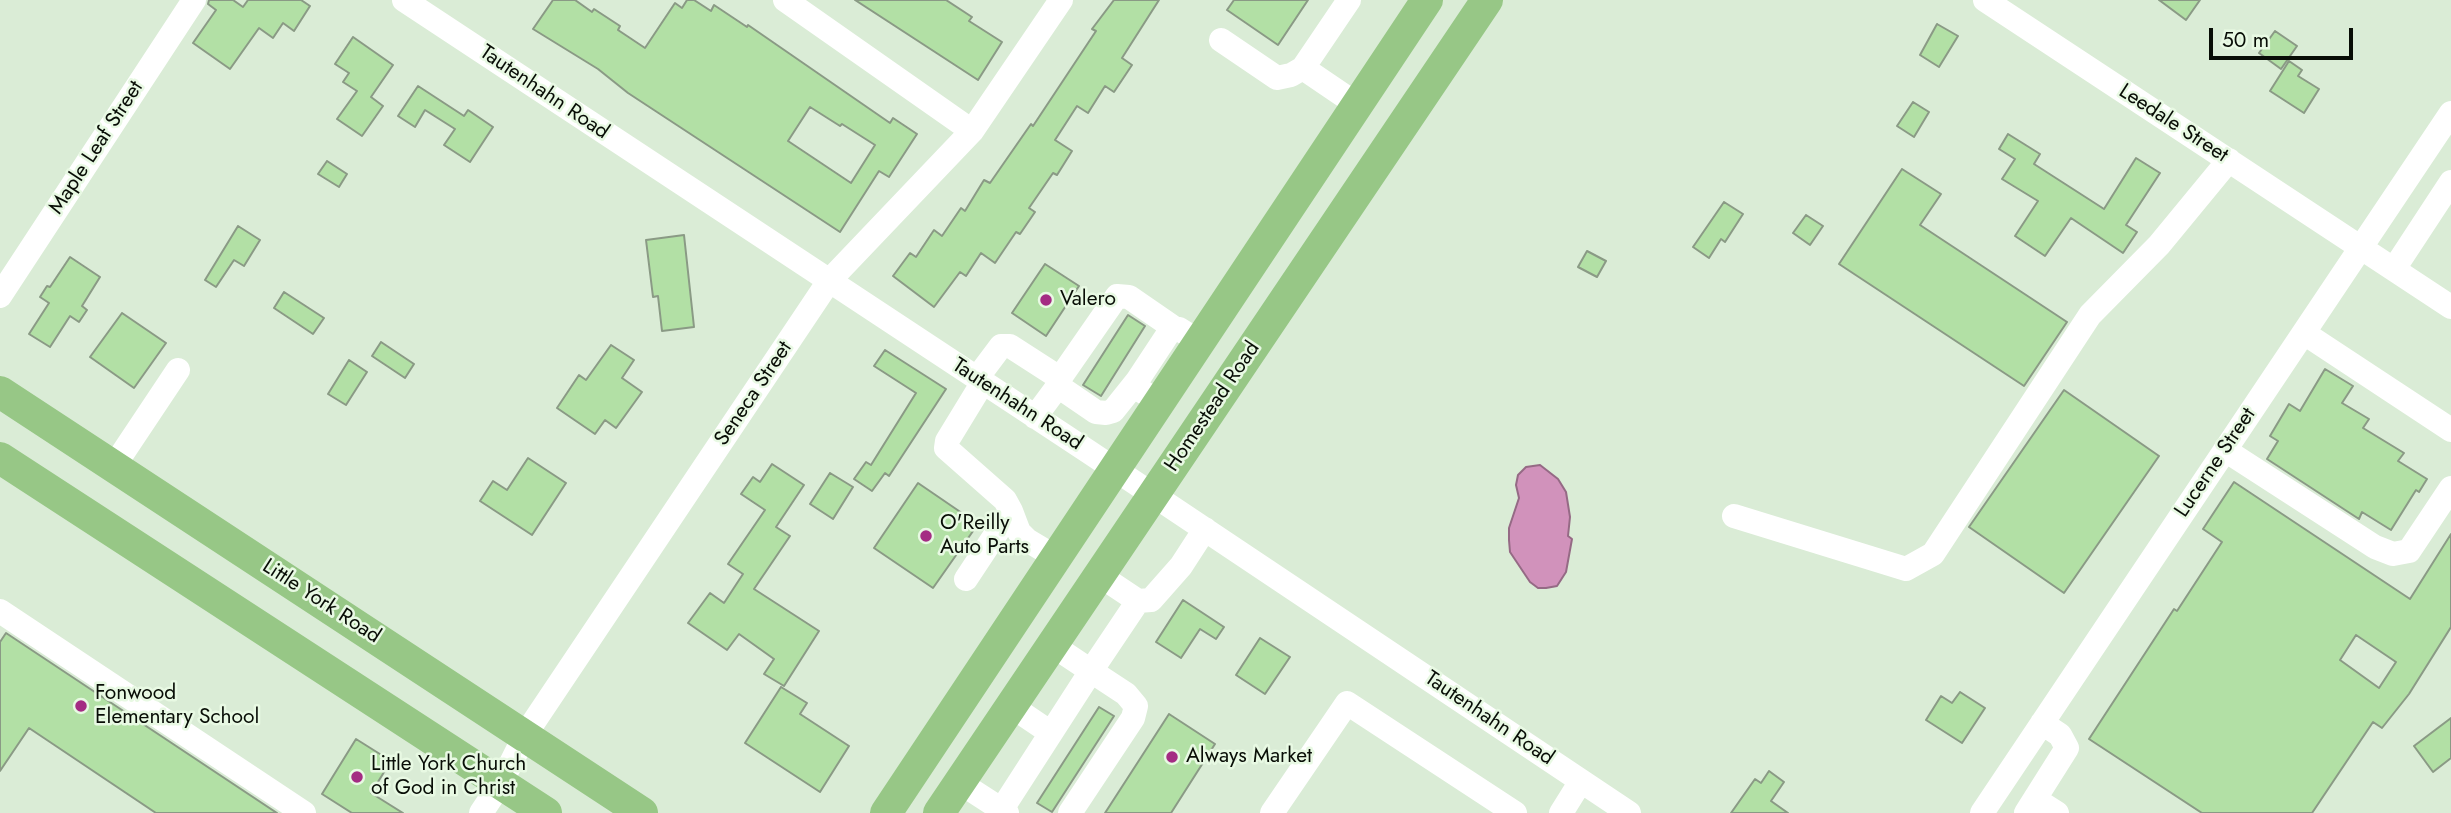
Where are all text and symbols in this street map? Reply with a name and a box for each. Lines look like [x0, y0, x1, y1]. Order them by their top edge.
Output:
scale bar [2213, 14, 2356, 58]
text: 50 m [2222, 25, 2269, 55]
street label: Tautenhahn Road [475, 40, 613, 146]
street label: Maple Leaf Street [45, 77, 149, 219]
street label: Leedale Street [2114, 79, 2232, 169]
place label: Valero [1060, 287, 1116, 313]
marker: Valero [1038, 292, 1054, 308]
street label: Seneca Street [710, 337, 798, 451]
street label: Homestead Road [1160, 337, 1266, 477]
street label: Tautenhahn Road [947, 353, 1087, 457]
street label: Lucerne Street [2170, 404, 2262, 522]
place label: O'Reilly Auto Parts [940, 511, 1029, 561]
marker: O'Reilly Auto Parts [918, 528, 934, 544]
street label: Little York Road [257, 554, 385, 650]
street label: Tautenhahn Road [1420, 666, 1558, 772]
place label: Fonwood Elementary School [95, 681, 259, 731]
marker: Fonwood Elementary School [73, 698, 89, 714]
place label: Always Market [1186, 744, 1312, 770]
marker: Always Market [1164, 749, 1180, 765]
place label: Little York Church of God in Christ [371, 752, 526, 802]
marker: Little York Church of God in Christ [349, 769, 365, 785]

